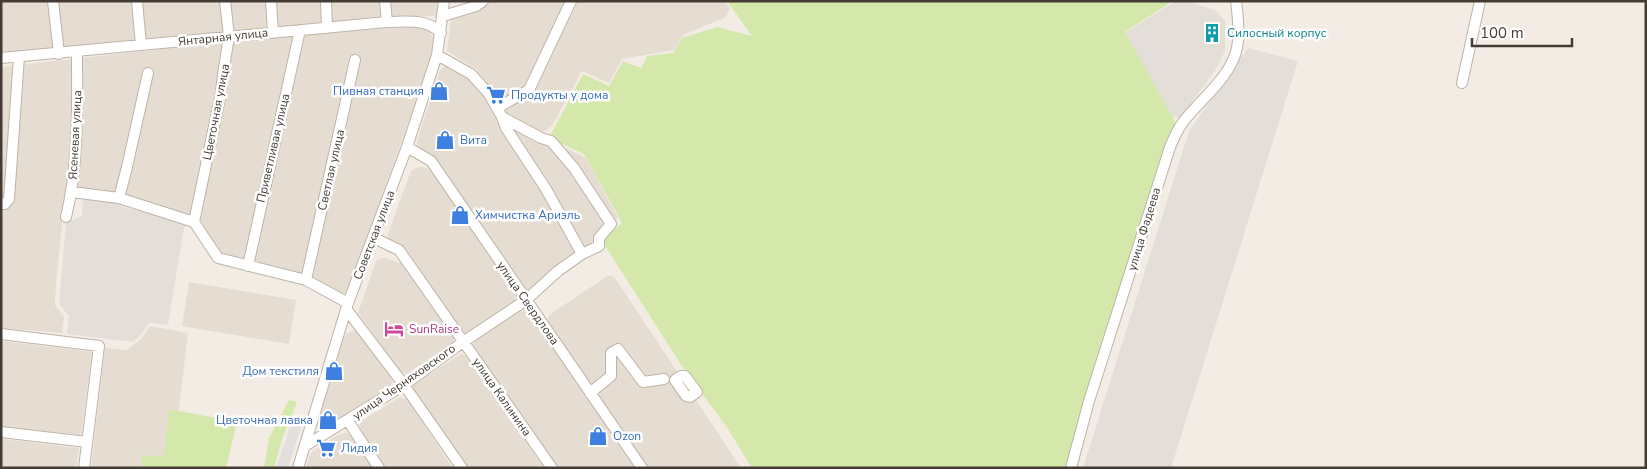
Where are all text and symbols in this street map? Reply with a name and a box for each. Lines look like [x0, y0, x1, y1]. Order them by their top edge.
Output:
scale bar [1472, 15, 1572, 47]
building icon: Силосный корпус [1201, 22, 1223, 44]
text: 100 m [1480, 23, 1524, 43]
street label: Янтарная улица [177, 24, 269, 50]
place label: Силосный корпус [1227, 25, 1327, 41]
street label: Цветочная улица [199, 62, 233, 162]
shop icon: Пивная станция [428, 80, 450, 102]
place label: Пивная станция [333, 83, 424, 99]
supermarket icon: Продукты у дома [485, 84, 507, 106]
place label: Продукты у дома [511, 87, 609, 103]
street label: Ясеневая улица [65, 90, 85, 180]
street label: Приветливая улица [253, 92, 293, 204]
street label: Светлая улица [314, 128, 348, 212]
shop icon: Вита [434, 129, 456, 151]
place label: Вита [460, 132, 487, 148]
street label: улица Фадеева [1124, 185, 1164, 273]
street label: Советская улица [350, 188, 398, 282]
shop icon: Химчистка Ариэль [449, 204, 471, 226]
place label: Химчистка Ариэль [475, 207, 580, 223]
street label: улица Свердлова [493, 258, 563, 348]
hotel icon: SunRaise [383, 318, 405, 340]
place label: SunRaise [409, 321, 459, 337]
street label: улица Черняховского [349, 340, 459, 424]
street label: улица Калинина [469, 355, 535, 439]
shop icon: Дом текстиля [323, 360, 345, 382]
place label: Дом текстиля [242, 363, 319, 379]
shop icon: Цветочная лавка [317, 409, 339, 431]
place label: Цветочная лавка [216, 412, 313, 428]
shop icon: Ozon [587, 425, 609, 447]
place label: Ozon [613, 428, 641, 444]
supermarket icon: Лидия [315, 437, 337, 459]
place label: Лидия [341, 440, 377, 456]

